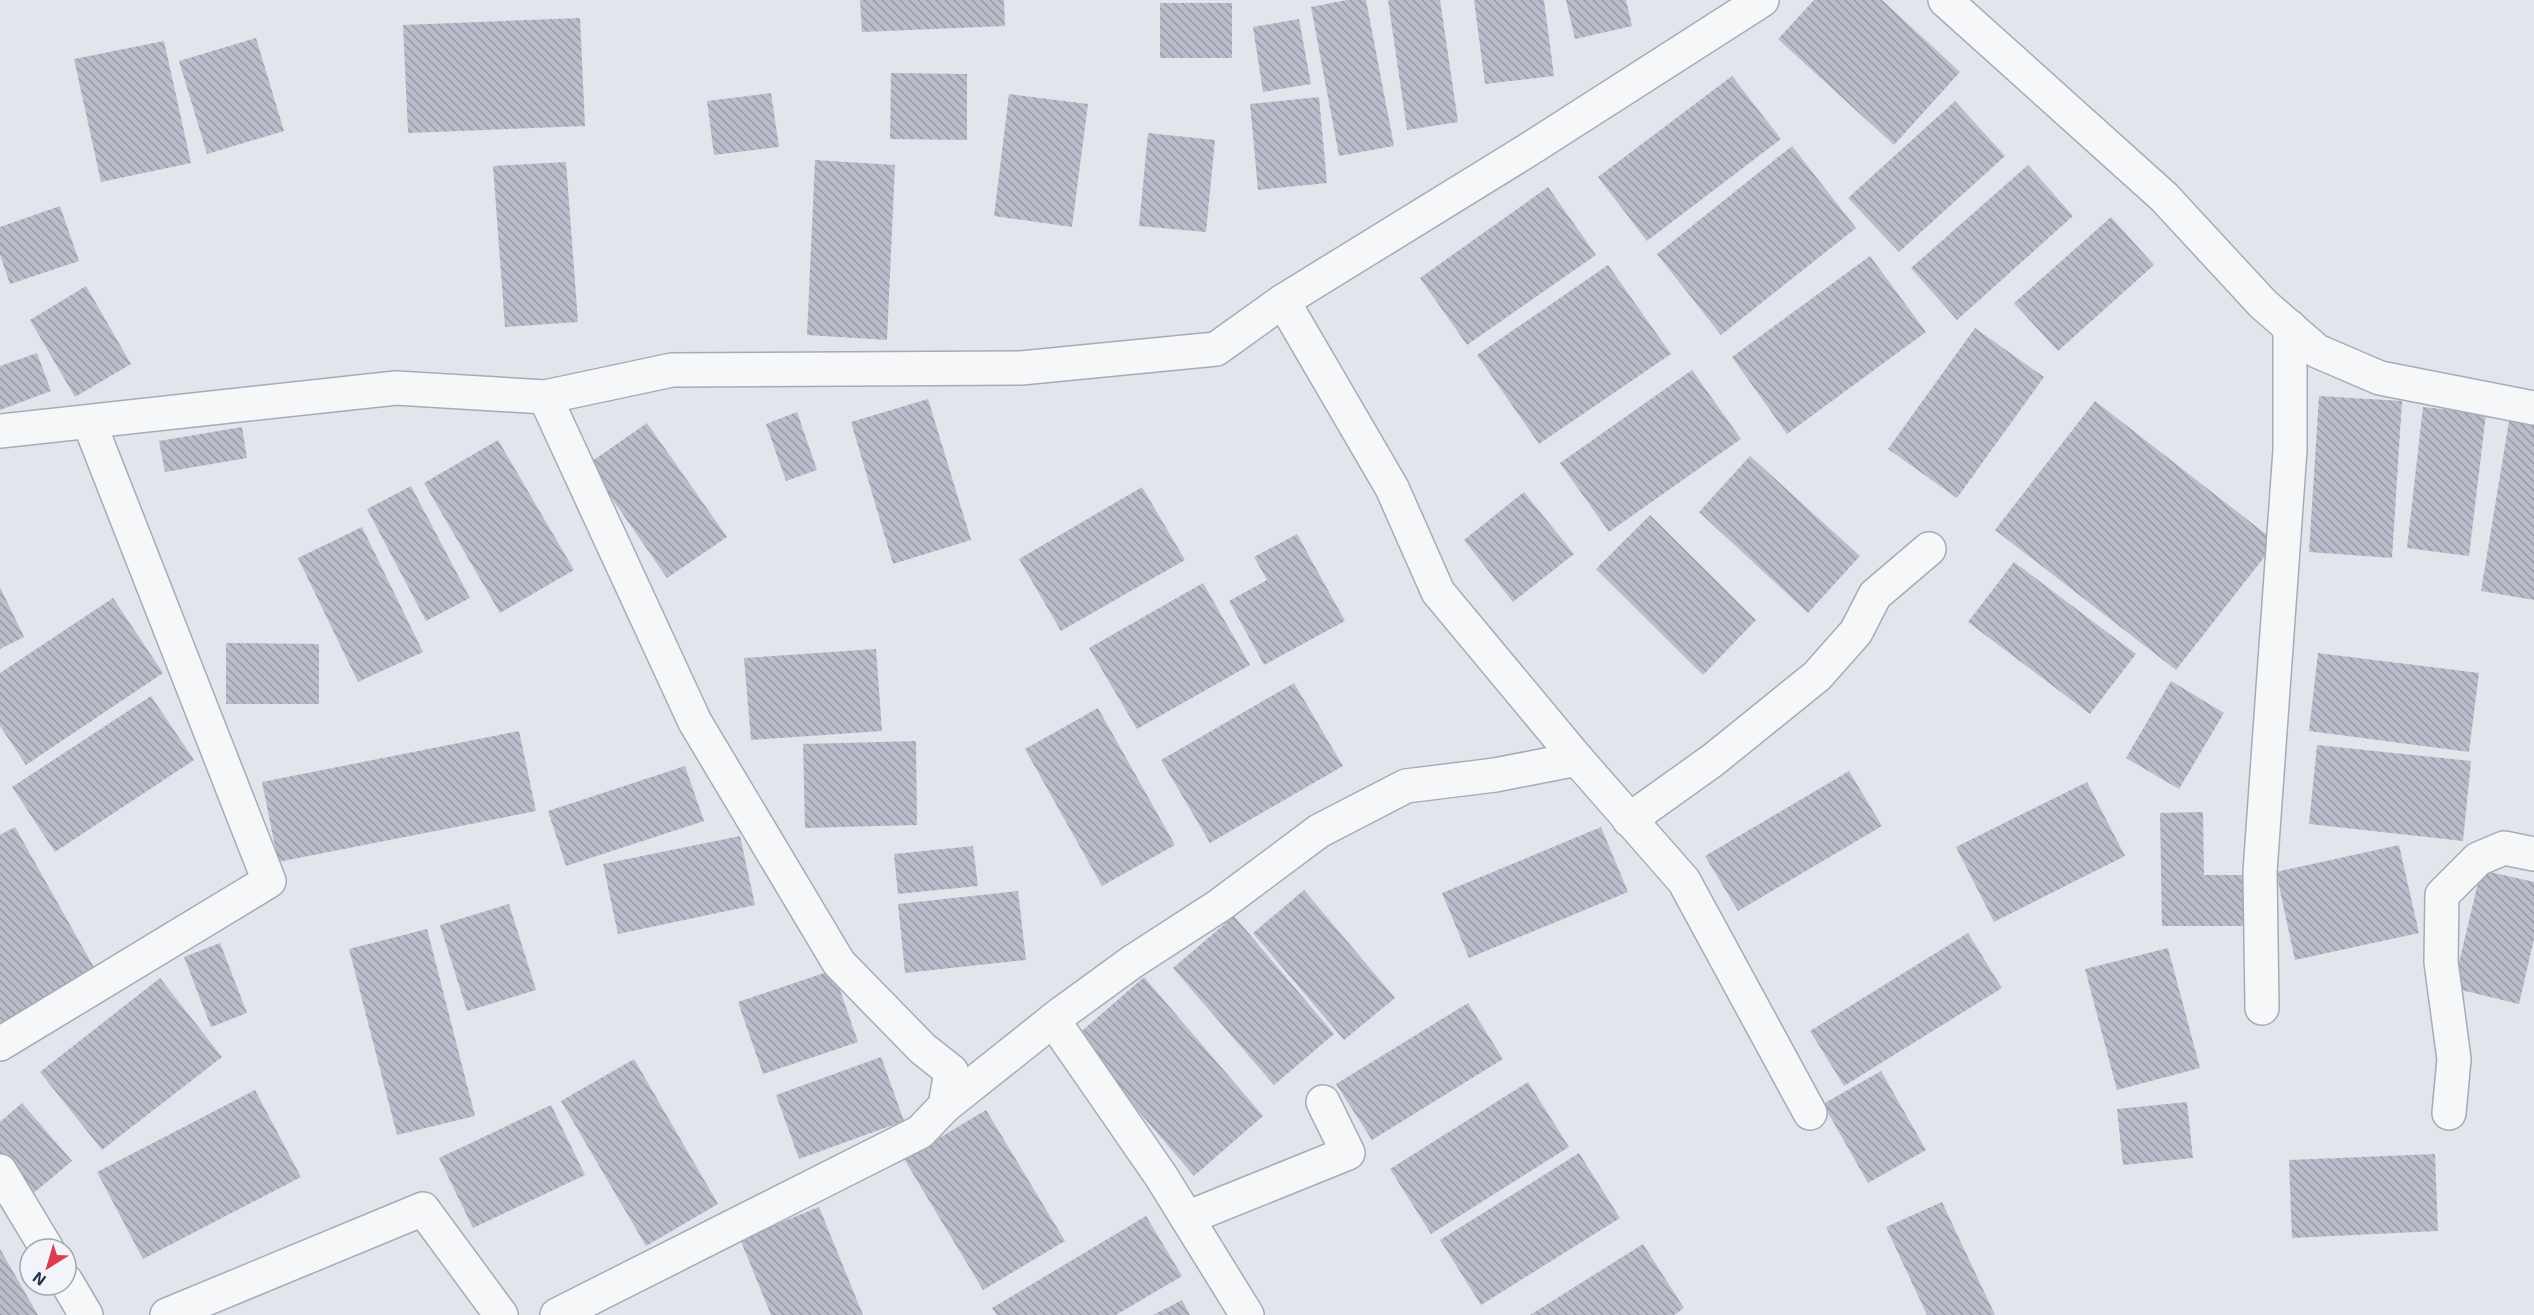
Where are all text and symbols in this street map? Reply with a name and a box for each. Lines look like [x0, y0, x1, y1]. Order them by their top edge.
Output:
north arrow [18, 1237, 78, 1297]
text: N [28, 1268, 49, 1290]

